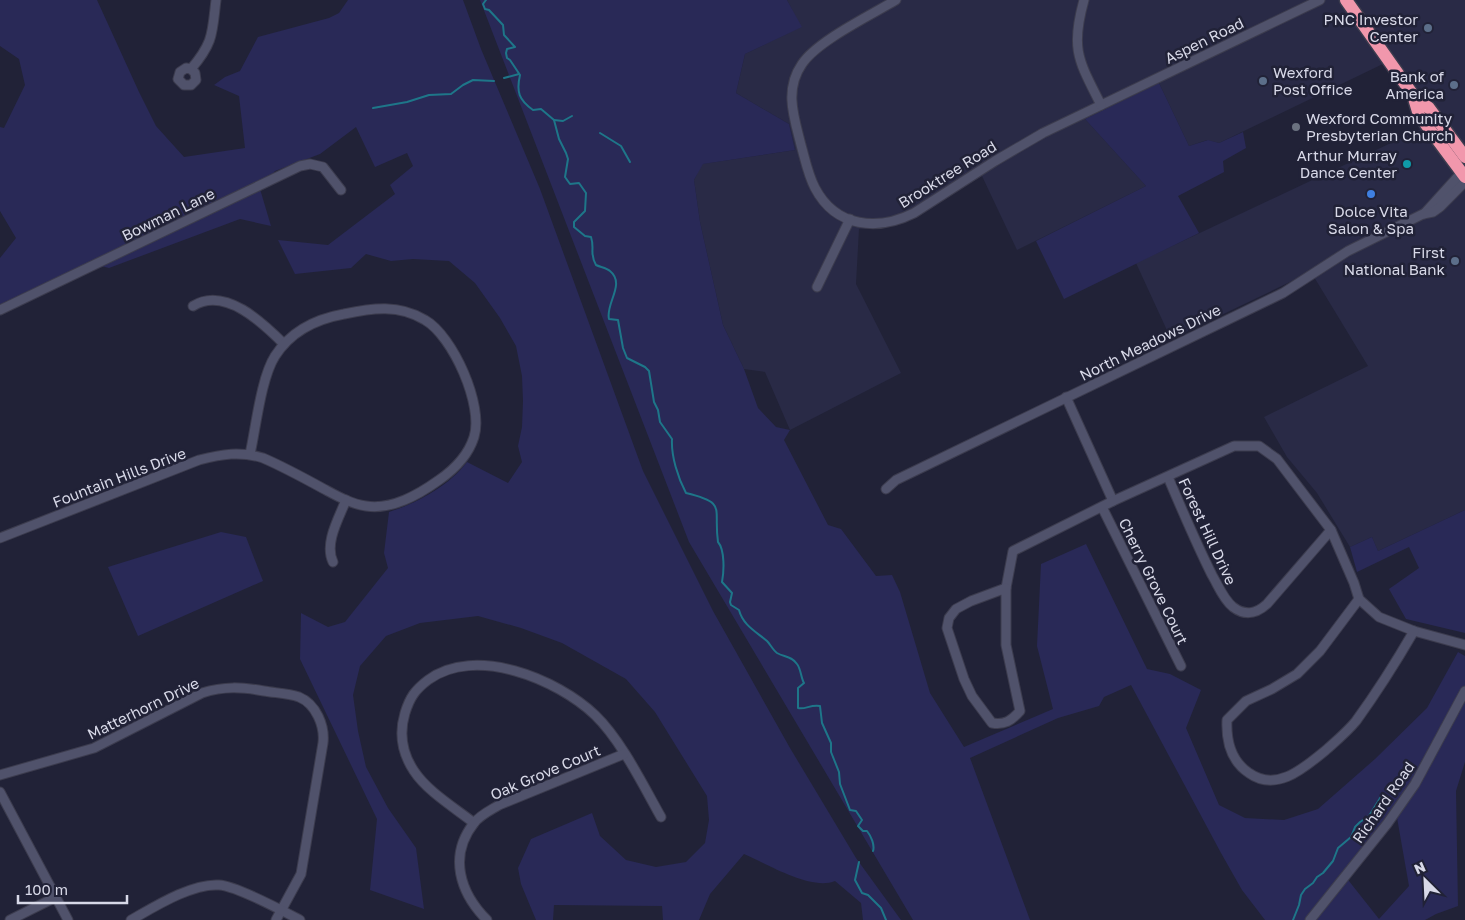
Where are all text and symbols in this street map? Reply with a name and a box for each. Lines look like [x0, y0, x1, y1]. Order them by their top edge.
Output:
place label: PNC Investor Center [1324, 10, 1418, 45]
street label: Aspen Road [1162, 13, 1246, 67]
marker: PNC Investor Center [1422, 22, 1434, 34]
place label: Wexford Post Office [1273, 63, 1353, 98]
place label: Bank of America [1385, 67, 1445, 102]
marker: Wexford Post Office [1257, 75, 1269, 87]
marker: Bank of America [1448, 79, 1460, 91]
place label: Wexford Community Presbyterian Church [1306, 109, 1454, 144]
marker: Wexford Community Presbyterian Church [1290, 121, 1302, 133]
street label: Brooktree Road [895, 137, 999, 211]
place label: Arthur Murray Dance Center [1297, 146, 1398, 181]
marker: Arthur Murray Dance Center [1401, 158, 1413, 170]
street label: Bowman Lane [119, 184, 218, 244]
marker: Dolce Vita Salon & Spa [1365, 188, 1377, 200]
place label: Dolce Vita Salon & Spa [1328, 202, 1414, 237]
place label: First National Bank [1344, 243, 1446, 278]
marker: First National Bank [1449, 255, 1461, 267]
street label: North Meadows Drive [1077, 300, 1224, 384]
street label: Fountain Hills Drive [50, 443, 188, 511]
street label: Forest Hill Drive [1175, 475, 1241, 588]
street label: Cherry Grove Court [1116, 515, 1192, 647]
street label: Matterhorn Drive [84, 673, 202, 743]
street label: Oak Grove Court [487, 741, 603, 803]
street label: Richard Road [1348, 758, 1418, 846]
north arrow [1400, 855, 1450, 905]
text: N [1411, 858, 1428, 878]
scale bar [18, 872, 126, 904]
text: 100 m [25, 880, 68, 898]

